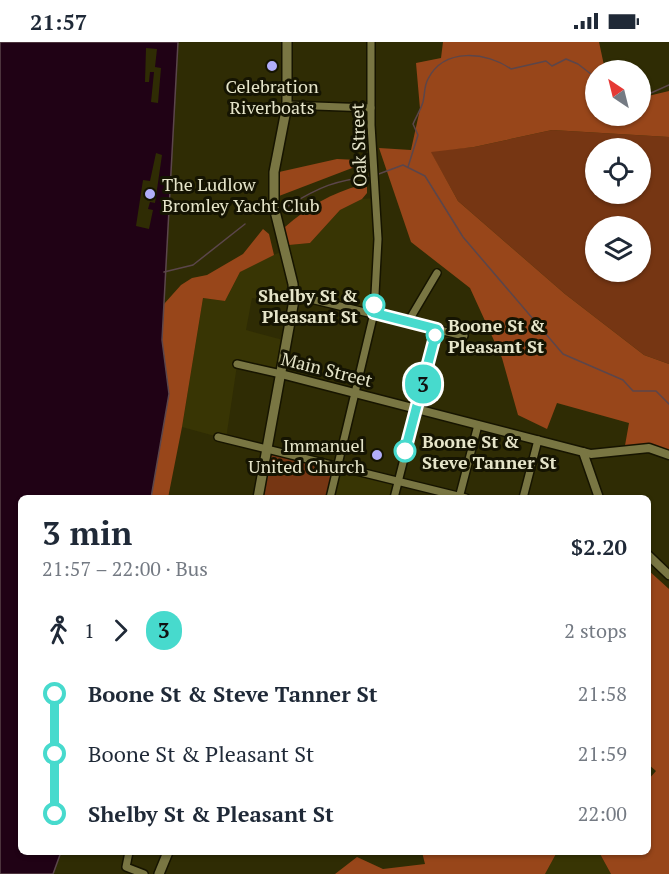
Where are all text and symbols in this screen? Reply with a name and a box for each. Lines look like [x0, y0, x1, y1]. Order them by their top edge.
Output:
text: 21:57 [30, 7, 87, 36]
marker: Celebration Riverboats [265, 59, 279, 73]
north arrow [585, 60, 651, 126]
map controls [585, 60, 651, 282]
place label: Celebration Riverboats [225, 74, 319, 119]
street label: Oak Street [345, 102, 371, 187]
button: locate [585, 138, 651, 204]
place label: The Ludlow Bromley Yacht Club [162, 172, 320, 217]
marker: The Ludlow Bromley Yacht Club [143, 187, 157, 201]
button: layers [585, 216, 651, 282]
place label: Shelby St & Pleasant St [258, 283, 358, 328]
marker: Shelby St & Pleasant St [363, 294, 385, 316]
place label: Boone St & Pleasant St [448, 313, 545, 358]
marker: Boone St & Pleasant St [426, 326, 444, 344]
street label: Main Street [279, 346, 375, 392]
line badge: 3 [404, 364, 442, 404]
text: 3 [417, 370, 429, 398]
place label: Boone St & Steve Tanner St [422, 429, 557, 474]
place label: Immanuel United Church [248, 433, 365, 478]
marker: Boone St & Steve Tanner St [394, 440, 416, 462]
marker: Immanuel United Church [370, 448, 384, 462]
text: 3 min [42, 511, 132, 554]
text: $2.20 [571, 532, 627, 561]
text: 21:57 – 22:00 · Bus [42, 555, 208, 582]
icon: walk [42, 614, 75, 647]
icon: forward [104, 614, 137, 647]
text: 3 [158, 616, 170, 644]
text: 1 [84, 617, 95, 644]
text: 2 stops [564, 617, 627, 644]
text: Boone St & Steve Tanner St [88, 679, 378, 708]
text: 21:58 [578, 680, 627, 707]
text: Boone St & Pleasant St [88, 739, 314, 768]
text: 21:59 [578, 740, 627, 767]
text: Shelby St & Pleasant St [88, 799, 334, 828]
text: 22:00 [578, 800, 627, 827]

